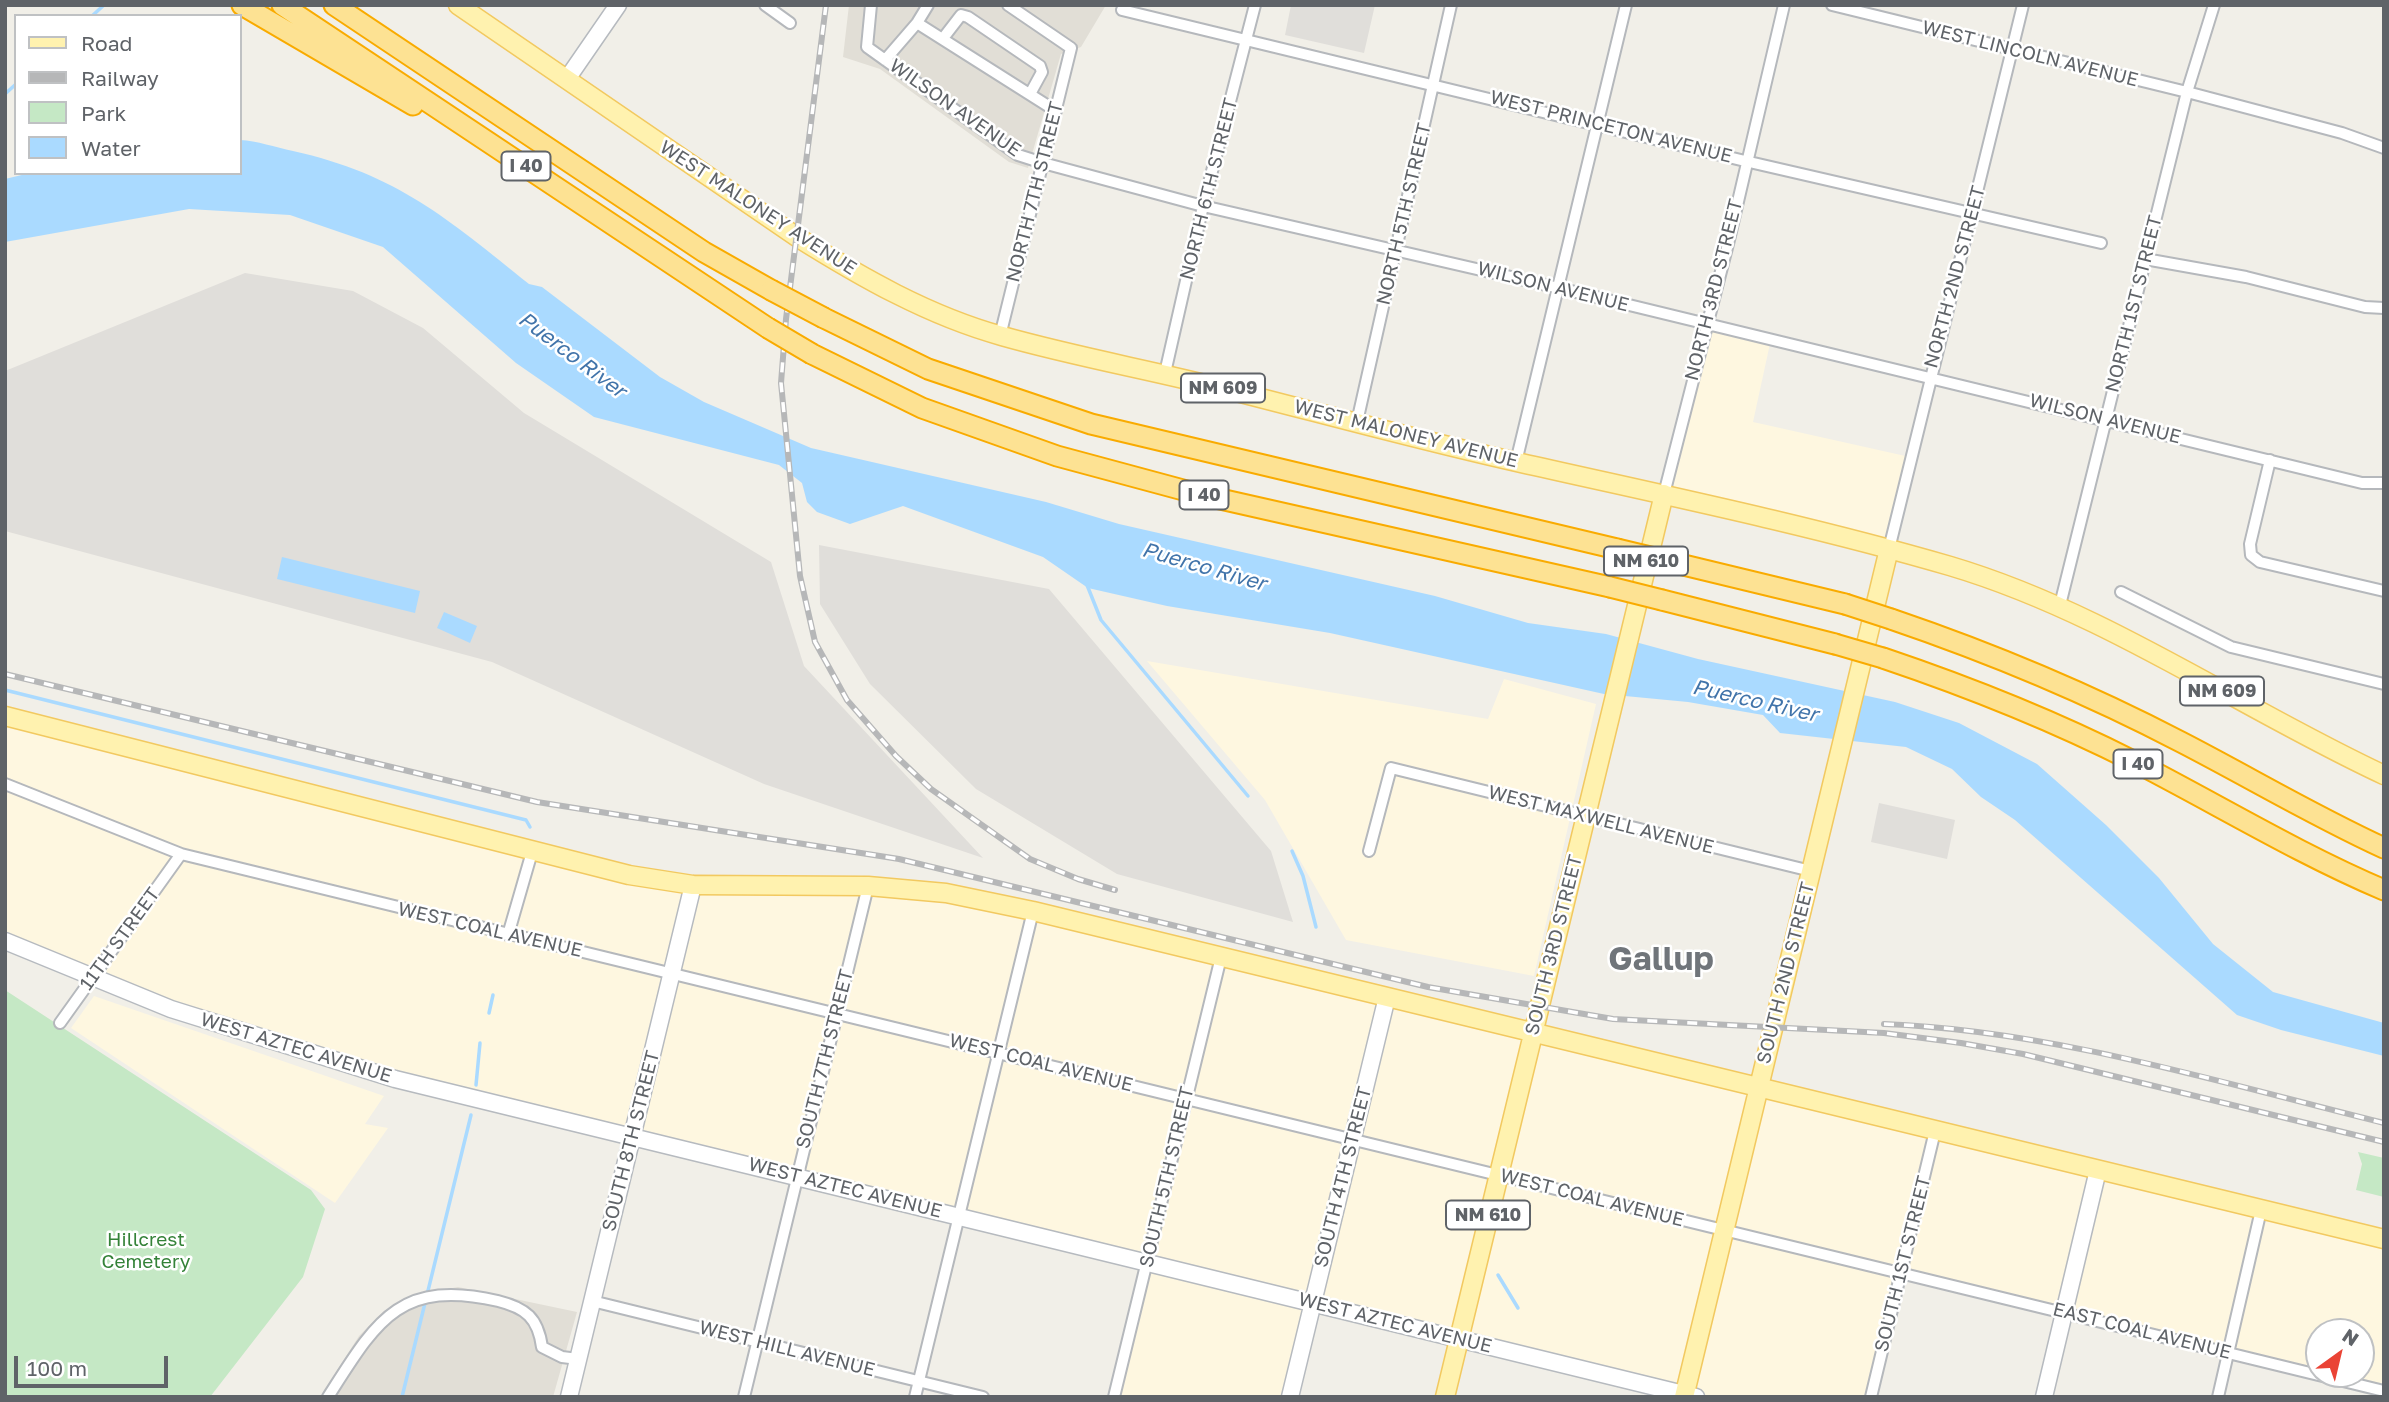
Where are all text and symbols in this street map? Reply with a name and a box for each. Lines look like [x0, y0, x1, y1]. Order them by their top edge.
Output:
legend [14, 14, 242, 175]
street label: WEST LINCOLN AVENUE [1920, 16, 2140, 92]
text: Road [81, 30, 132, 56]
street label: WILSON AVENUE [885, 54, 1025, 162]
text: Railway [81, 65, 159, 91]
street label: WEST PRINCETON AVENUE [1488, 86, 1734, 168]
street label: NORTH 6TH STREET [1175, 96, 1243, 282]
street label: NORTH 7TH STREET [1002, 99, 1068, 285]
text: Park [81, 100, 126, 126]
street label: NORTH 5TH STREET [1372, 121, 1436, 307]
text: Water [81, 135, 141, 161]
street label: WEST MALONEY AVENUE [655, 136, 861, 280]
road number: I 40 [502, 152, 550, 181]
street label: NORTH 2ND STREET [1920, 183, 1990, 371]
street label: NORTH 3RD STREET [1680, 197, 1748, 383]
street label: NORTH 1ST STREET [2101, 213, 2167, 395]
street label: WILSON AVENUE [1475, 257, 1631, 317]
water label: Puerco River [513, 307, 631, 403]
road number: NM 609 [1181, 374, 1265, 402]
street label: WILSON AVENUE [2027, 389, 2183, 449]
street label: WEST MALONEY AVENUE [1292, 395, 1520, 473]
road number: I 40 [1180, 480, 1228, 509]
water label: Puerco River [1139, 537, 1269, 597]
road number: NM 610 [1604, 546, 1688, 576]
water label: Puerco River [1690, 674, 1820, 728]
road number: NM 609 [2180, 676, 2264, 706]
road number: I 40 [2114, 750, 2162, 778]
street label: WEST MAXWELL AVENUE [1486, 781, 1716, 859]
street label: SOUTH 3RD STREET [1521, 853, 1587, 1037]
street label: SOUTH 2ND STREET [1752, 880, 1820, 1066]
street label: 11TH STREET [75, 883, 165, 995]
street label: WEST COAL AVENUE [396, 898, 584, 962]
district label: Gallup [1608, 940, 1714, 980]
street label: SOUTH 7TH STREET [792, 967, 858, 1151]
street label: WEST AZTEC AVENUE [198, 1008, 394, 1088]
street label: WEST COAL AVENUE [947, 1029, 1135, 1097]
street label: SOUTH 8TH STREET [598, 1048, 664, 1234]
street label: SOUTH 5TH STREET [1135, 1084, 1199, 1270]
street label: SOUTH 4TH STREET [1310, 1084, 1376, 1270]
street label: WEST AZTEC AVENUE [746, 1153, 944, 1223]
street label: WEST COAL AVENUE [1498, 1164, 1686, 1232]
street label: SOUTH 1ST STREET [1870, 1174, 1936, 1354]
road number: NM 610 [1446, 1200, 1530, 1230]
park label: Hillcrest Cemetery [101, 1229, 191, 1273]
street label: WEST AZTEC AVENUE [1296, 1288, 1494, 1358]
street label: EAST COAL AVENUE [2051, 1298, 2233, 1364]
street label: WEST HILL AVENUE [697, 1316, 877, 1382]
north arrow [2305, 1318, 2375, 1388]
text: N [2338, 1323, 2363, 1350]
scale bar [18, 1342, 172, 1386]
text: 100 m [27, 1355, 87, 1381]

